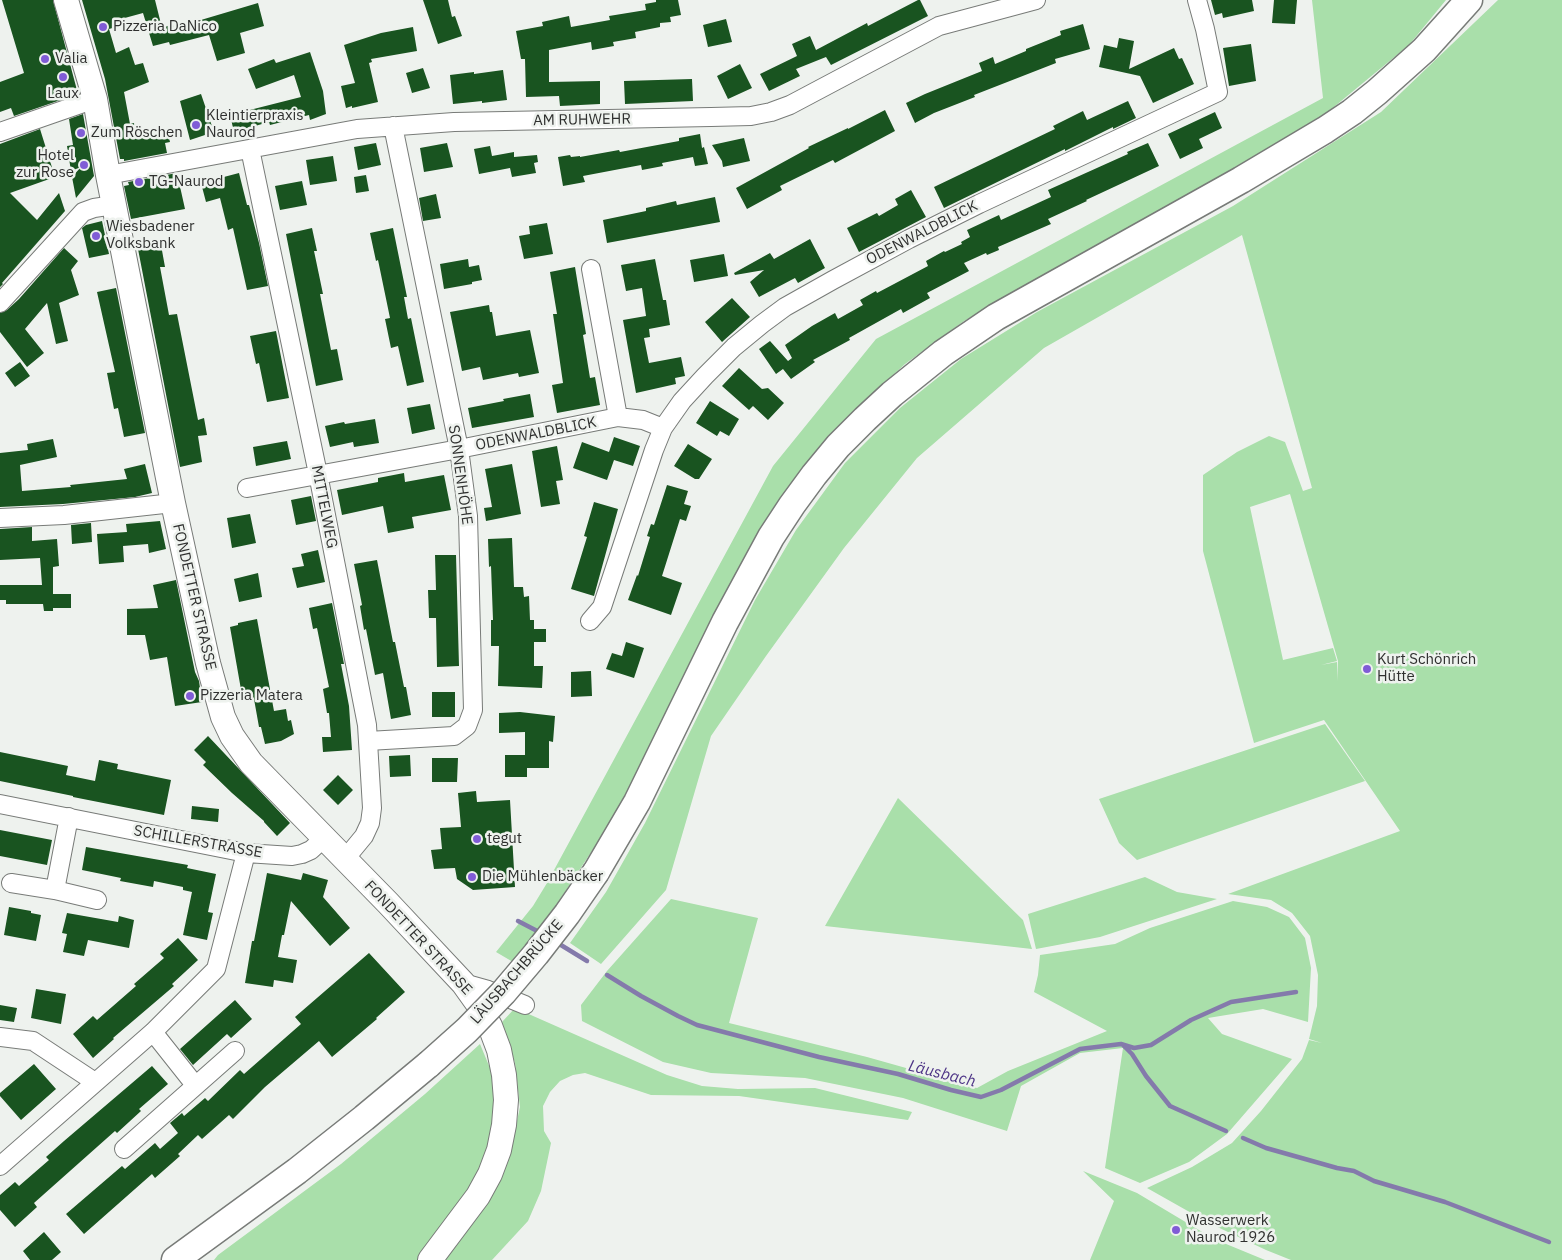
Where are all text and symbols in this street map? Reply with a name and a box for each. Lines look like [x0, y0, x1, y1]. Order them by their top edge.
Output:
place label: Pizzeria DaNico [113, 18, 217, 36]
marker: Pizzeria DaNico [97, 21, 109, 33]
place label: Valia [55, 50, 88, 68]
marker: Valia [39, 53, 51, 65]
marker: Laux [57, 71, 69, 83]
place label: Laux [47, 85, 79, 103]
place label: Kleintierpraxis Naurod [206, 107, 304, 142]
street label: AM RUHWEHR [533, 110, 631, 130]
marker: Kleintierpraxis Naurod [190, 119, 202, 131]
place label: Zum Röschen [91, 124, 183, 142]
marker: Zum Röschen [75, 127, 87, 139]
place label: Hotel zur Rose [16, 147, 74, 182]
marker: Hotel zur Rose [78, 159, 90, 171]
place label: TG-Naurod [149, 173, 224, 191]
marker: TG-Naurod [133, 176, 145, 188]
street label: ODENWALDBLICK [863, 197, 981, 269]
place label: Wiesbadener Volksbank [106, 218, 195, 253]
marker: Wiesbadener Volksbank [90, 230, 102, 242]
street label: ODENWALDBLICK [474, 413, 598, 455]
street label: SONNENHÖHE [444, 424, 476, 526]
street label: MITTELWEG [307, 464, 341, 550]
street label: FONDETTER STRASSE [168, 522, 220, 672]
place label: Kurt Schönrich Hütte [1377, 651, 1476, 686]
marker: Kurt Schönrich Hütte [1361, 663, 1373, 675]
place label: Pizzeria Matera [200, 687, 303, 705]
marker: Pizzeria Matera [184, 690, 196, 702]
street label: SCHILLERSTRASSE [132, 822, 264, 862]
place label: tegut [487, 830, 522, 848]
marker: tegut [471, 833, 483, 845]
place label: Die Mühlenbäcker [482, 868, 603, 886]
marker: Die Mühlenbäcker [466, 871, 478, 883]
street label: FONDETTER STRASSE [360, 877, 476, 999]
street label: LÄUSBACHBRÜCKE [467, 916, 567, 1028]
water label: Läusbach [906, 1056, 978, 1092]
place label: Wasserwerk Naurod 1926 [1186, 1212, 1275, 1247]
marker: Wasserwerk Naurod 1926 [1170, 1224, 1182, 1236]

